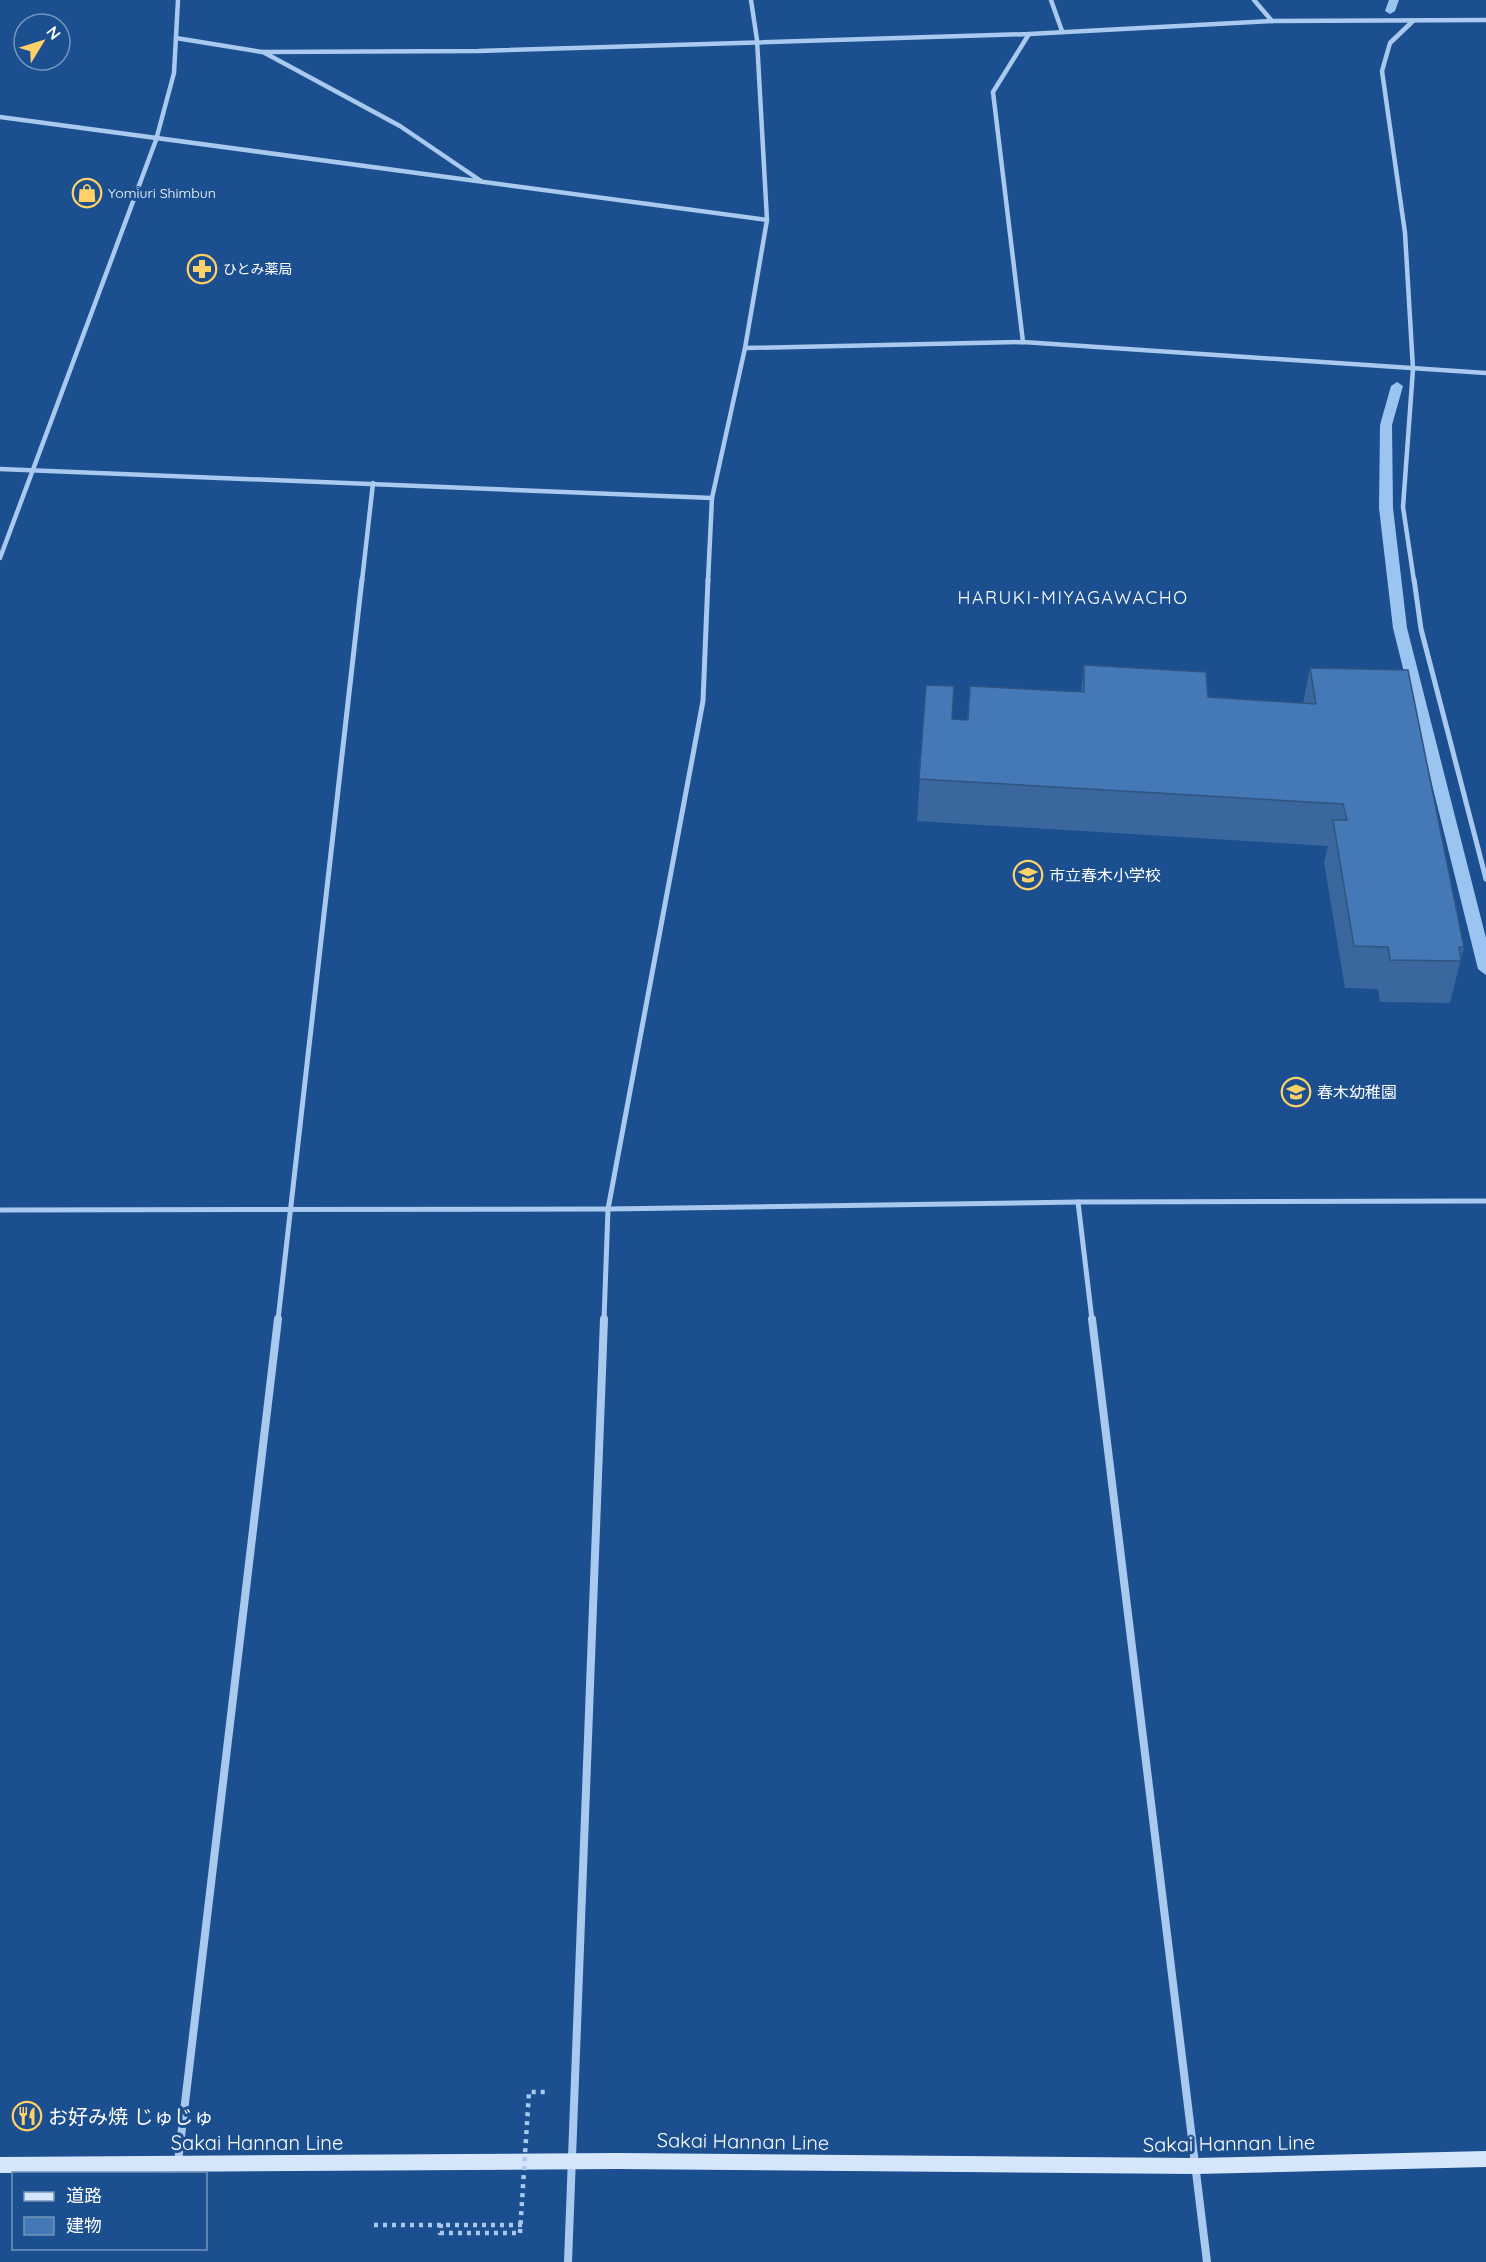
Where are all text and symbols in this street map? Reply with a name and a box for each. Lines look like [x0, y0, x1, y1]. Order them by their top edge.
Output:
north arrow [12, 12, 72, 72]
text: N [42, 22, 65, 44]
shop icon: Yomiuri Shimbun [71, 177, 103, 209]
place label: Yomiuri Shimbun [108, 184, 216, 202]
pharmacy icon: ひとみ薬局 [186, 253, 218, 285]
place label: ひとみ薬局 [223, 260, 293, 278]
district label: HARUKI-MIYAGAWACHO [957, 586, 1189, 609]
school or university icon: 市立春木小学校 [1012, 859, 1044, 891]
place label: 市立春木小学校 [1049, 865, 1161, 885]
school or university icon: 春木幼稚園 [1280, 1076, 1312, 1108]
place label: 春木幼稚園 [1317, 1082, 1397, 1102]
restaurant icon: お好み焼 じゅじゅ [11, 2100, 43, 2132]
place label: お好み焼 じゅじゅ [48, 2104, 213, 2129]
street label: Sakai Hannan Line [657, 2127, 829, 2155]
street label: Sakai Hannan Line [1143, 2129, 1315, 2157]
street label: Sakai Hannan Line [171, 2130, 343, 2155]
legend [12, 2172, 207, 2250]
text: 道路 [66, 2184, 102, 2207]
text: 建物 [66, 2214, 102, 2237]

